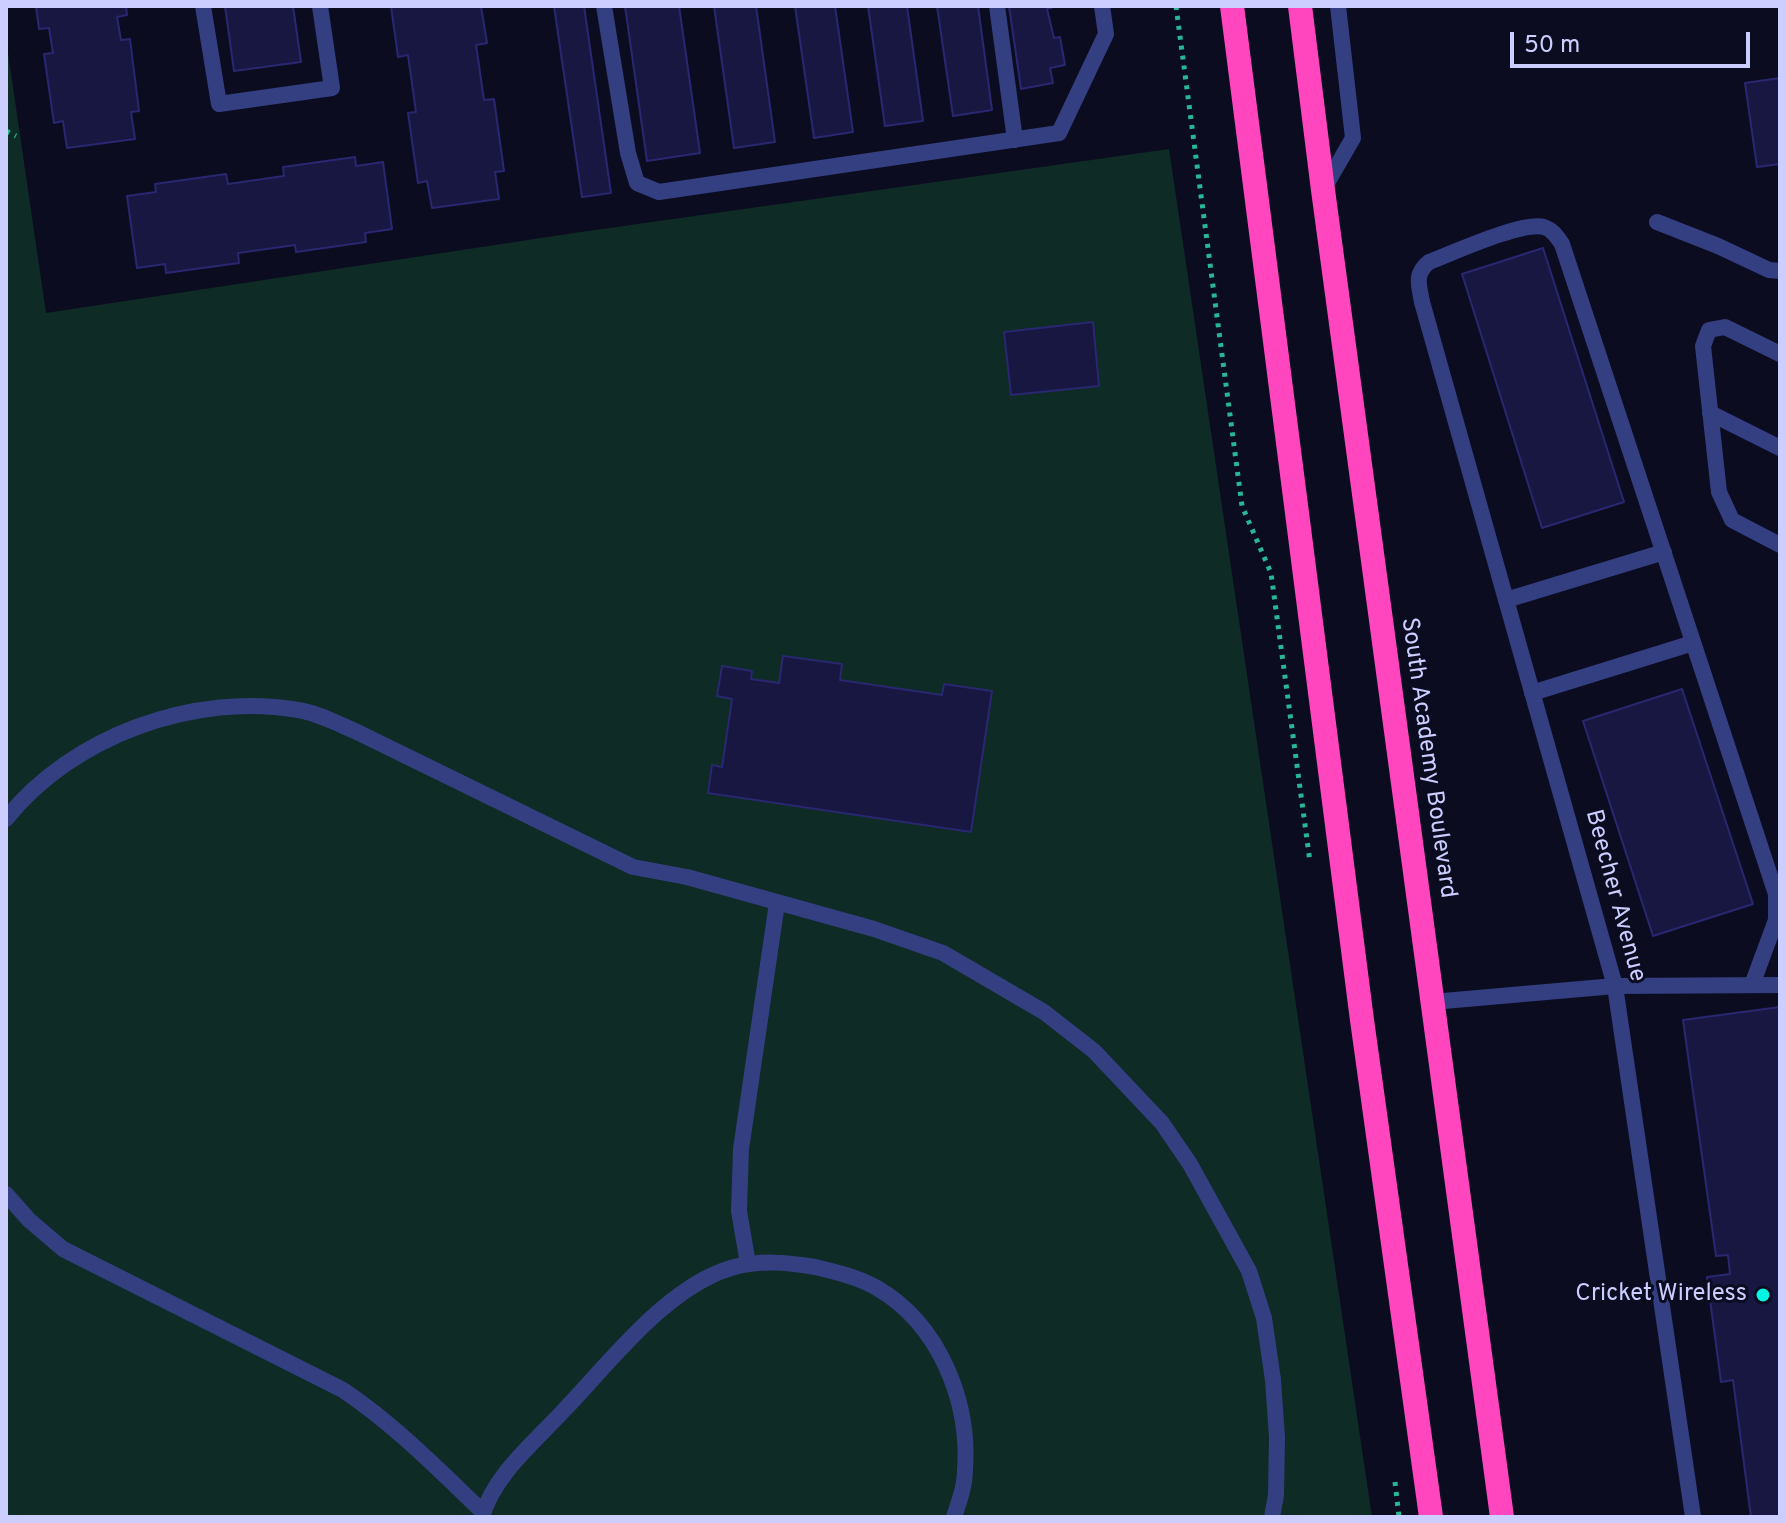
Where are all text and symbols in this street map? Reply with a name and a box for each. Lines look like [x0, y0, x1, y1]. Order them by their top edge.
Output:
scale bar [1514, 16, 1754, 66]
text: 50 m [1524, 31, 1580, 61]
street label: South Academy Boulevard [1393, 616, 1461, 900]
street label: Beecher Avenue [1577, 807, 1651, 985]
place label: Cricket Wireless [1575, 1281, 1747, 1309]
marker: Cricket Wireless [1754, 1286, 1772, 1304]

